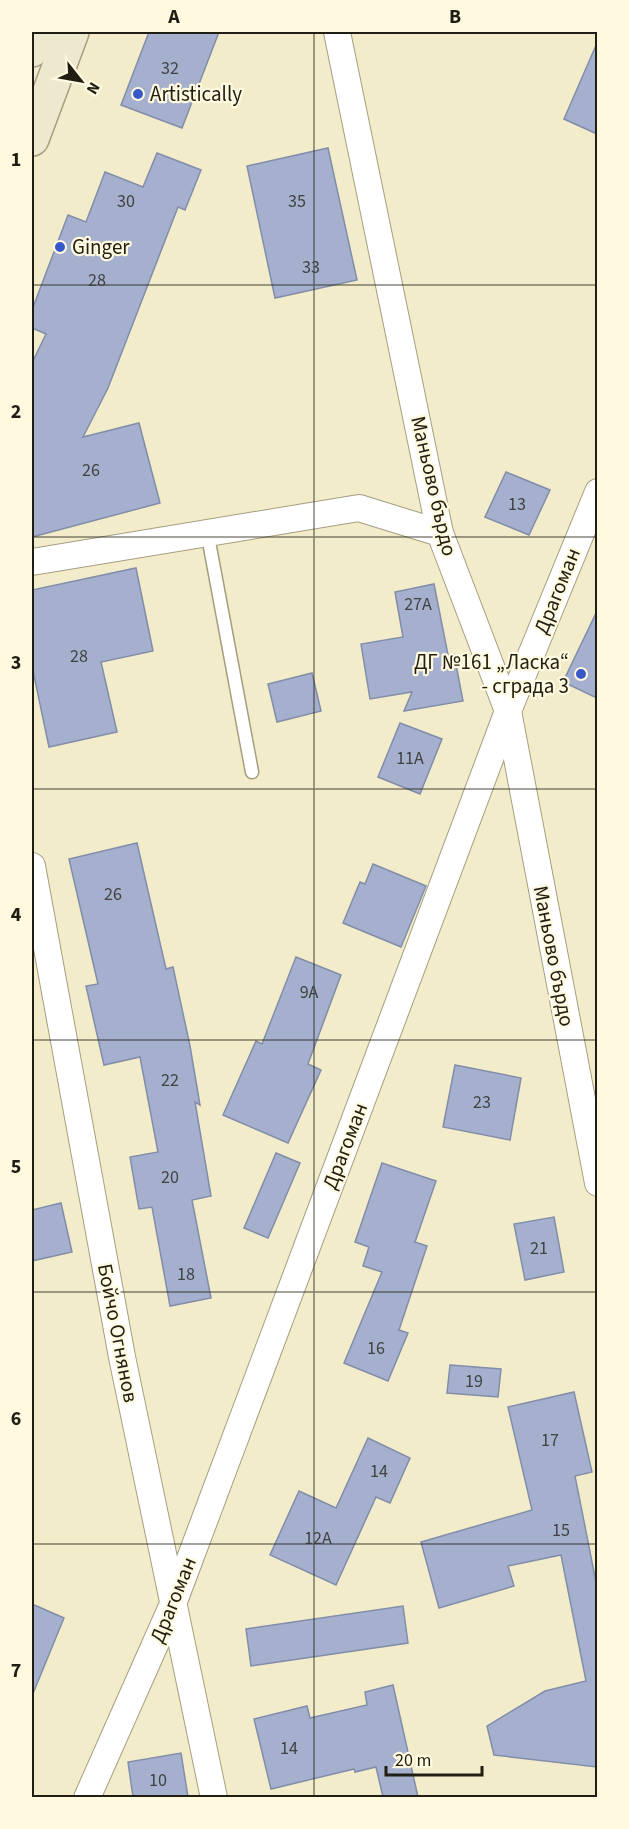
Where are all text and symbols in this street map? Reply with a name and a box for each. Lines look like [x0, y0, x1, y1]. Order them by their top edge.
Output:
text: A [167, 3, 180, 31]
text: B [449, 3, 461, 31]
north arrow [51, 51, 111, 111]
house number: 32 [161, 56, 179, 81]
text: N [81, 78, 105, 98]
place label: Artistically [150, 79, 242, 109]
marker: Artistically [131, 87, 145, 101]
text: 1 [11, 146, 21, 174]
house number: 30 [117, 189, 135, 214]
house number: 35 [288, 189, 306, 214]
place label: Ginger [72, 232, 130, 262]
marker: Ginger [53, 240, 67, 254]
house number: 33 [302, 255, 320, 280]
house number: 28 [88, 268, 106, 293]
text: 2 [11, 398, 21, 426]
street label: Маньово бърдо [403, 413, 465, 559]
house number: 26 [82, 458, 100, 483]
house number: 13 [508, 492, 526, 517]
street label: Драгоман [526, 543, 588, 639]
house number: 27А [404, 592, 432, 617]
house number: 28 [70, 644, 88, 669]
place label: ДГ №161 „Ласка“ - сграда 3 [414, 647, 569, 701]
text: 3 [11, 649, 21, 677]
marker: ДГ №161 „Ласка“ - сграда 3 [574, 667, 588, 681]
house number: 11А [396, 746, 424, 771]
house number: 26 [104, 882, 122, 907]
street label: Маньово бърдо [526, 883, 582, 1029]
text: 4 [11, 901, 22, 929]
house number: 9А [300, 980, 319, 1005]
house number: 22 [161, 1068, 179, 1093]
house number: 23 [473, 1090, 491, 1115]
street label: Драгоман [315, 1098, 375, 1194]
text: 5 [11, 1153, 21, 1181]
house number: 20 [161, 1165, 179, 1190]
house number: 21 [530, 1236, 548, 1261]
street label: Бойчо Огнянов [90, 1261, 146, 1405]
house number: 18 [177, 1262, 195, 1287]
house number: 16 [367, 1336, 385, 1361]
house number: 19 [465, 1369, 483, 1394]
text: 6 [11, 1405, 21, 1433]
house number: 17 [541, 1428, 559, 1453]
house number: 14 [370, 1459, 388, 1484]
house number: 15 [552, 1518, 570, 1543]
house number: 12А [304, 1526, 332, 1551]
street label: Драгоман [142, 1552, 204, 1648]
text: 7 [11, 1657, 21, 1685]
house number: 14 [280, 1736, 298, 1761]
scale bar [386, 1739, 482, 1777]
text: 20 m [395, 1748, 431, 1773]
house number: 10 [149, 1768, 167, 1793]

